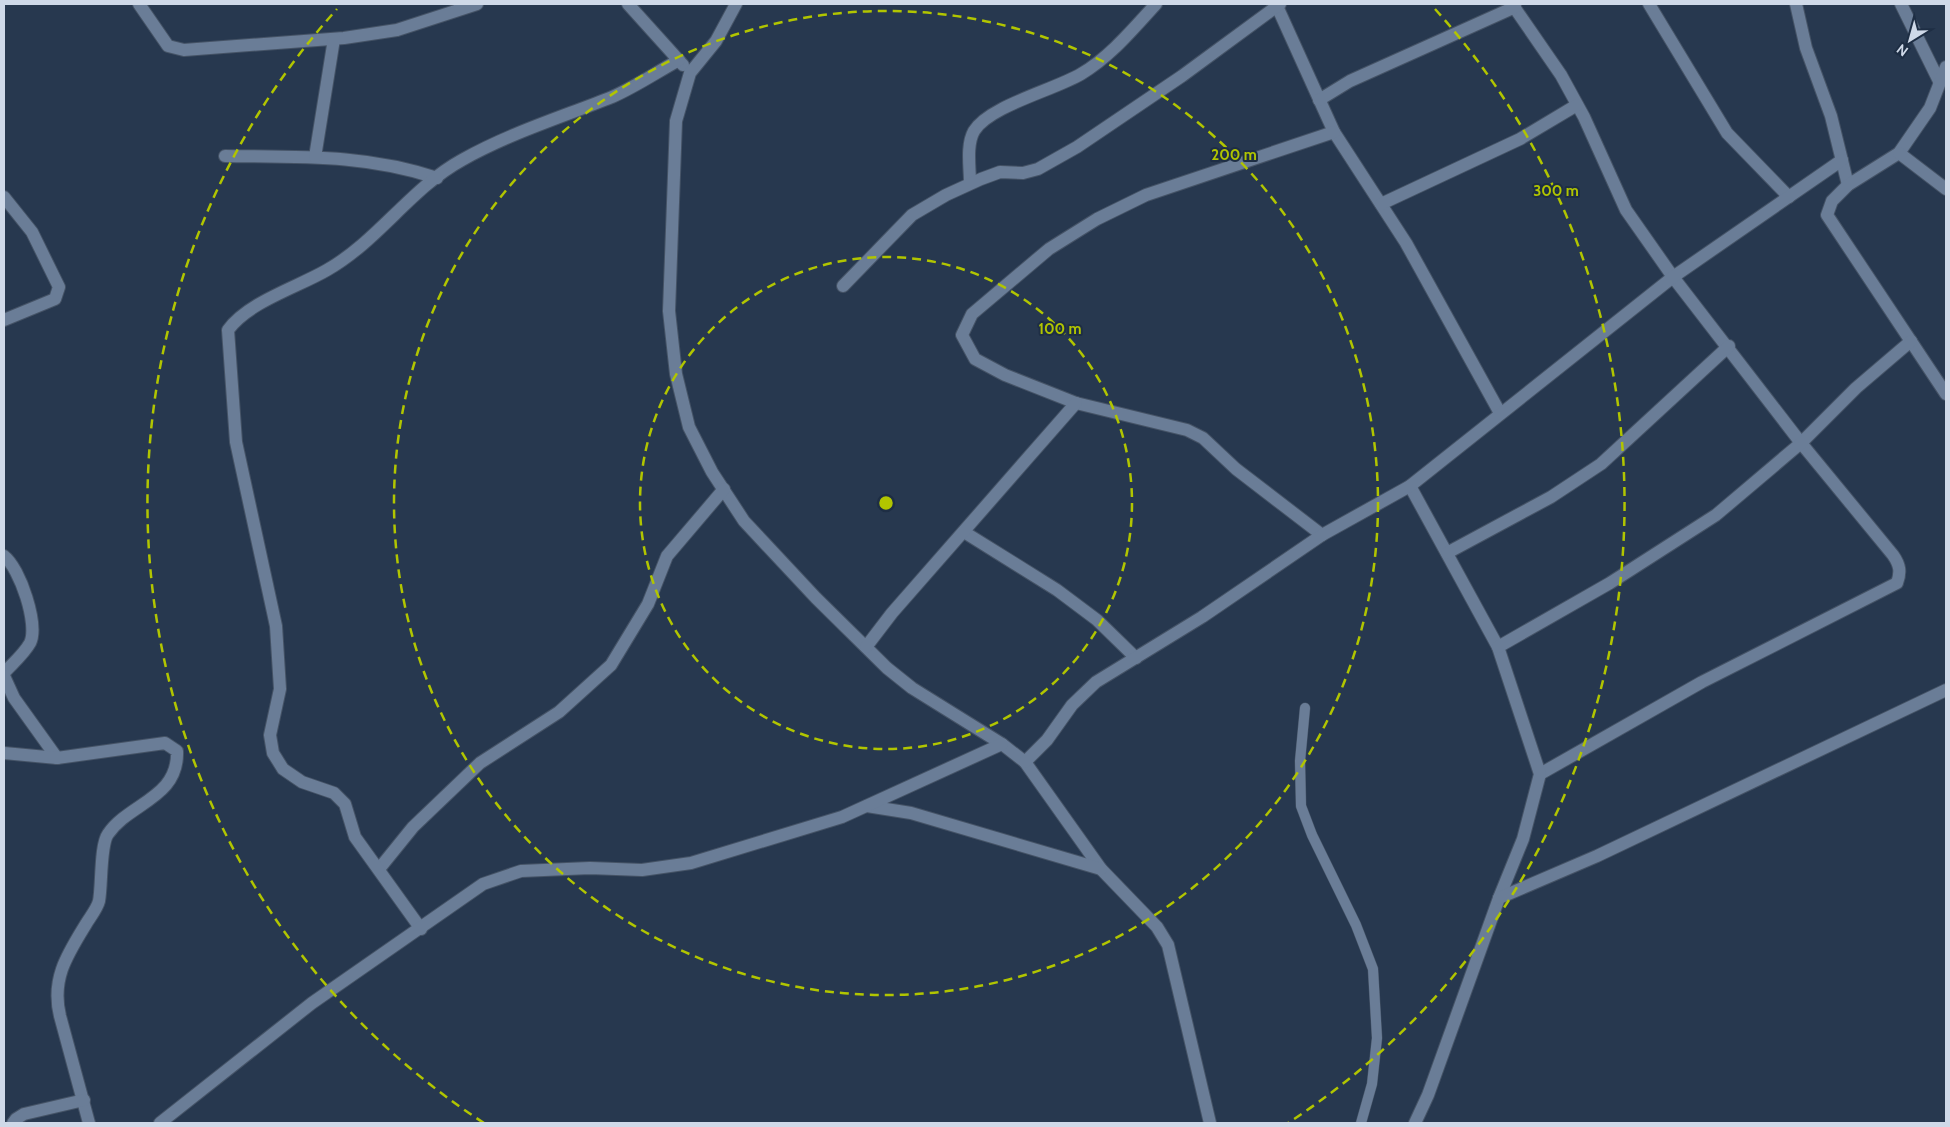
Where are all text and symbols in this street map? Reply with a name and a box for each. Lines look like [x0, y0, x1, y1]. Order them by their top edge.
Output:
north arrow [1885, 15, 1935, 65]
text: N [1893, 40, 1912, 61]
text: 200 m [1211, 146, 1257, 164]
text: 300 m [1533, 182, 1579, 200]
text: 100 m [1038, 320, 1082, 338]
centre of rings [877, 494, 895, 512]

